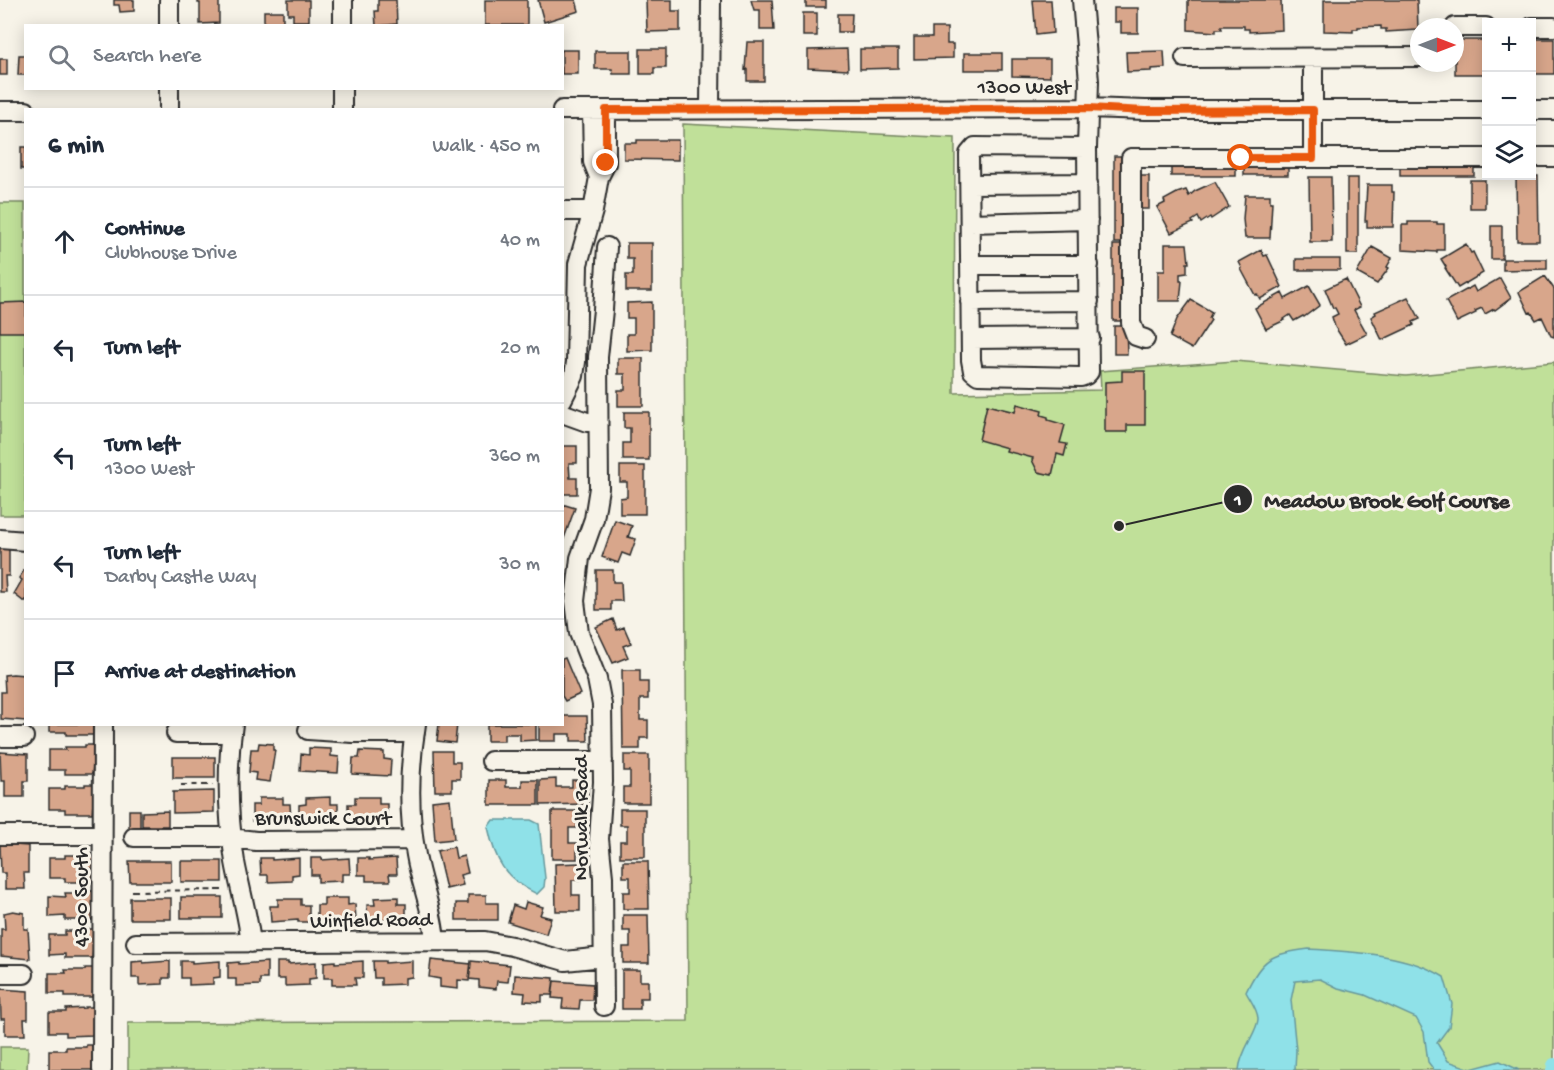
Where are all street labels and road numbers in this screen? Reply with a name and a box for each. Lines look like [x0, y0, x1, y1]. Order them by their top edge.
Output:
street label: 1300 West [976, 77, 1073, 102]
street label: Norwalk Road [571, 754, 596, 880]
street label: Brunswick Court [254, 808, 394, 833]
street label: 4300 South [71, 847, 96, 947]
street label: Winfield Road [310, 909, 434, 936]

